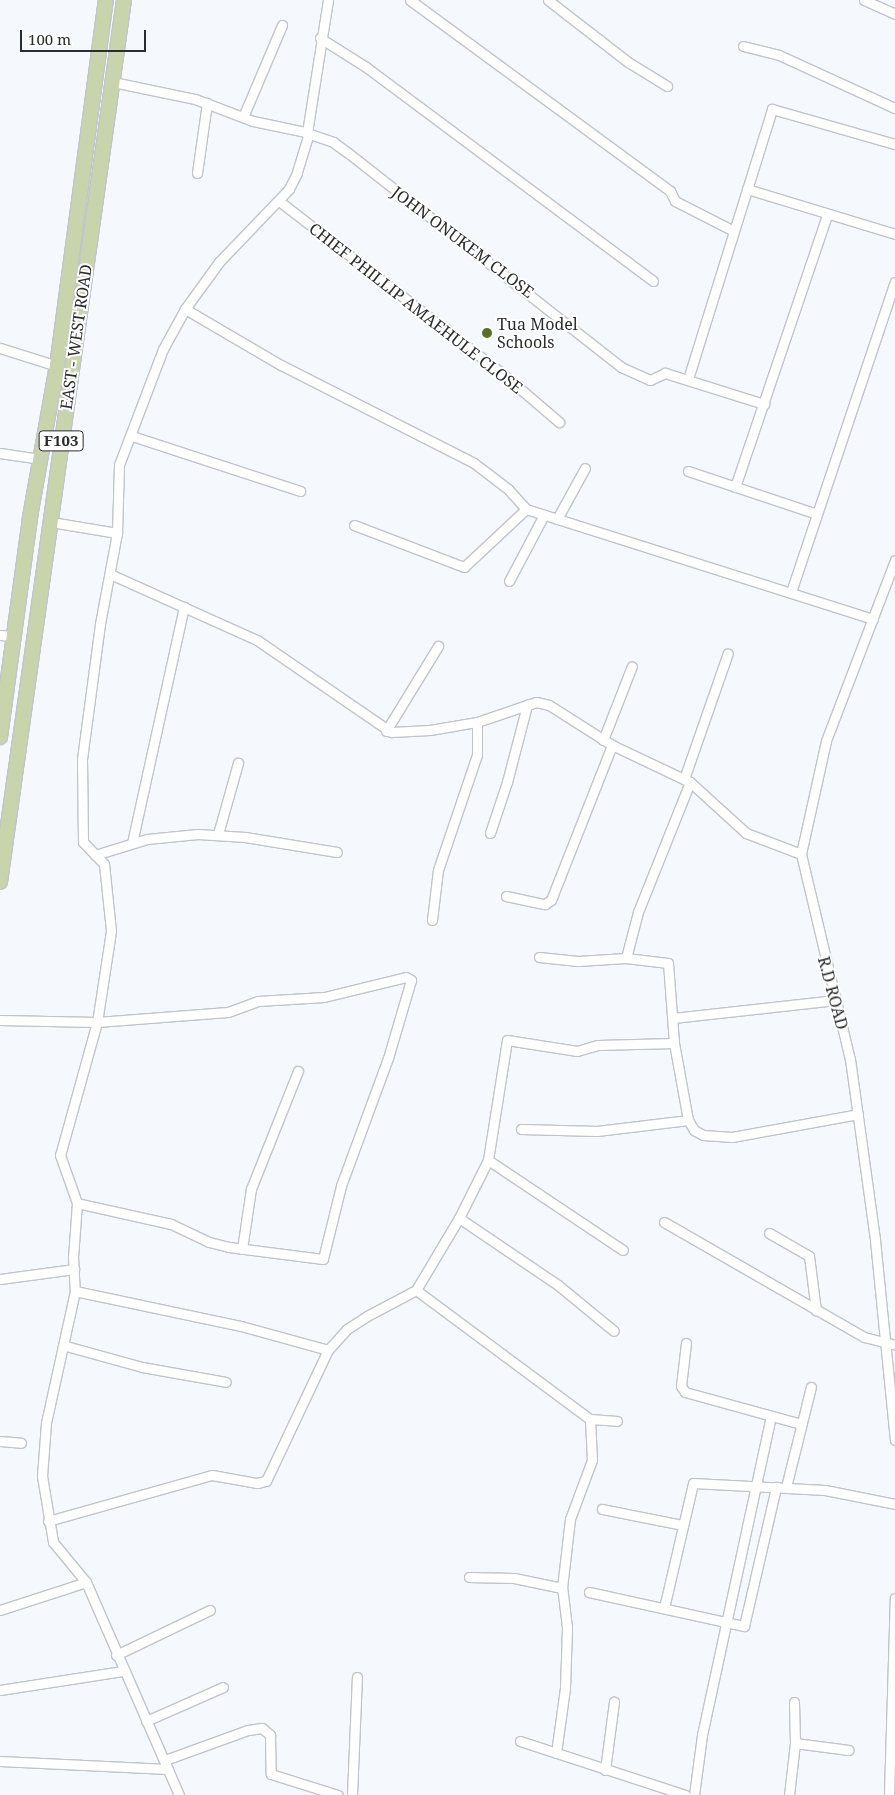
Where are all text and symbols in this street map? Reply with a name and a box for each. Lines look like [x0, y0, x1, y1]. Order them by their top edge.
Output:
scale bar [22, 20, 149, 52]
text: 100 m [28, 29, 71, 49]
street label: JOHN ONUKEM CLOSE [388, 182, 538, 302]
street label: CHIEF PHILLIP AMAEHULE CLOSE [305, 219, 527, 397]
street label: EAST - WEST ROAD [56, 263, 96, 411]
place label: Tua Model Schools [497, 314, 578, 352]
marker: Tua Model Schools [481, 327, 493, 339]
road number: F103 [38, 428, 84, 454]
street label: R.D ROAD [814, 954, 852, 1032]

